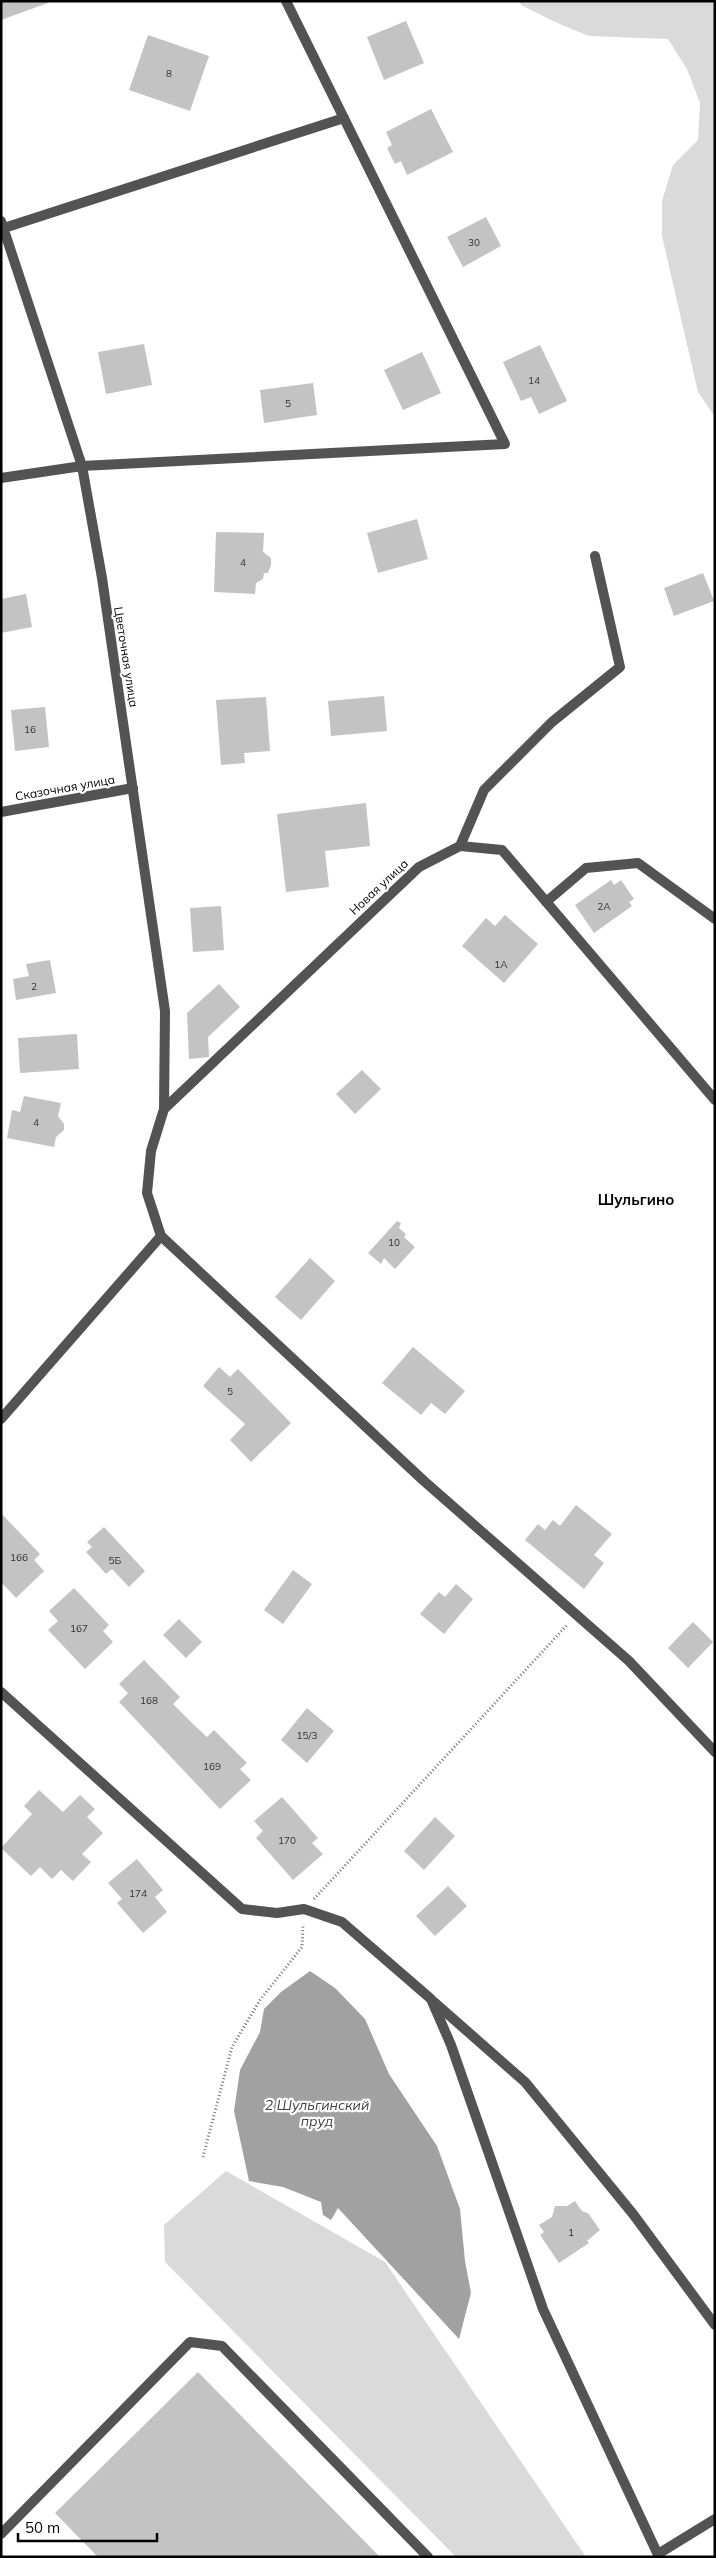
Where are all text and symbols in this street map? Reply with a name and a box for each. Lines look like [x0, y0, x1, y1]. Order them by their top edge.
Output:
house number: 8 [166, 67, 172, 80]
house number: 30 [468, 236, 480, 249]
house number: 14 [528, 374, 540, 387]
house number: 5 [285, 397, 291, 410]
house number: 4 [240, 556, 246, 569]
street label: Цветочная улица [111, 606, 142, 708]
house number: 16 [24, 723, 36, 736]
street label: Сказочная улица [14, 771, 116, 804]
street label: Новая улица [346, 856, 411, 918]
house number: 2А [597, 900, 611, 913]
house number: 1А [494, 958, 508, 971]
house number: 2 [31, 980, 37, 993]
house number: 4 [33, 1116, 39, 1129]
district label: Шульгино [598, 1190, 674, 1209]
house number: 10 [388, 1236, 400, 1249]
house number: 5 [227, 1385, 233, 1398]
house number: 166 [10, 1551, 28, 1564]
house number: 5Б [109, 1554, 122, 1567]
house number: 167 [70, 1622, 88, 1635]
house number: 168 [140, 1694, 158, 1707]
house number: 15/3 [297, 1729, 317, 1742]
house number: 169 [203, 1760, 221, 1773]
house number: 170 [278, 1834, 296, 1847]
house number: 174 [129, 1887, 147, 1900]
water label: 2 Шульгинский пруд [265, 2096, 369, 2130]
house number: 1 [568, 2226, 574, 2239]
scale bar [18, 2510, 156, 2542]
text: 50 m [25, 2518, 60, 2537]

